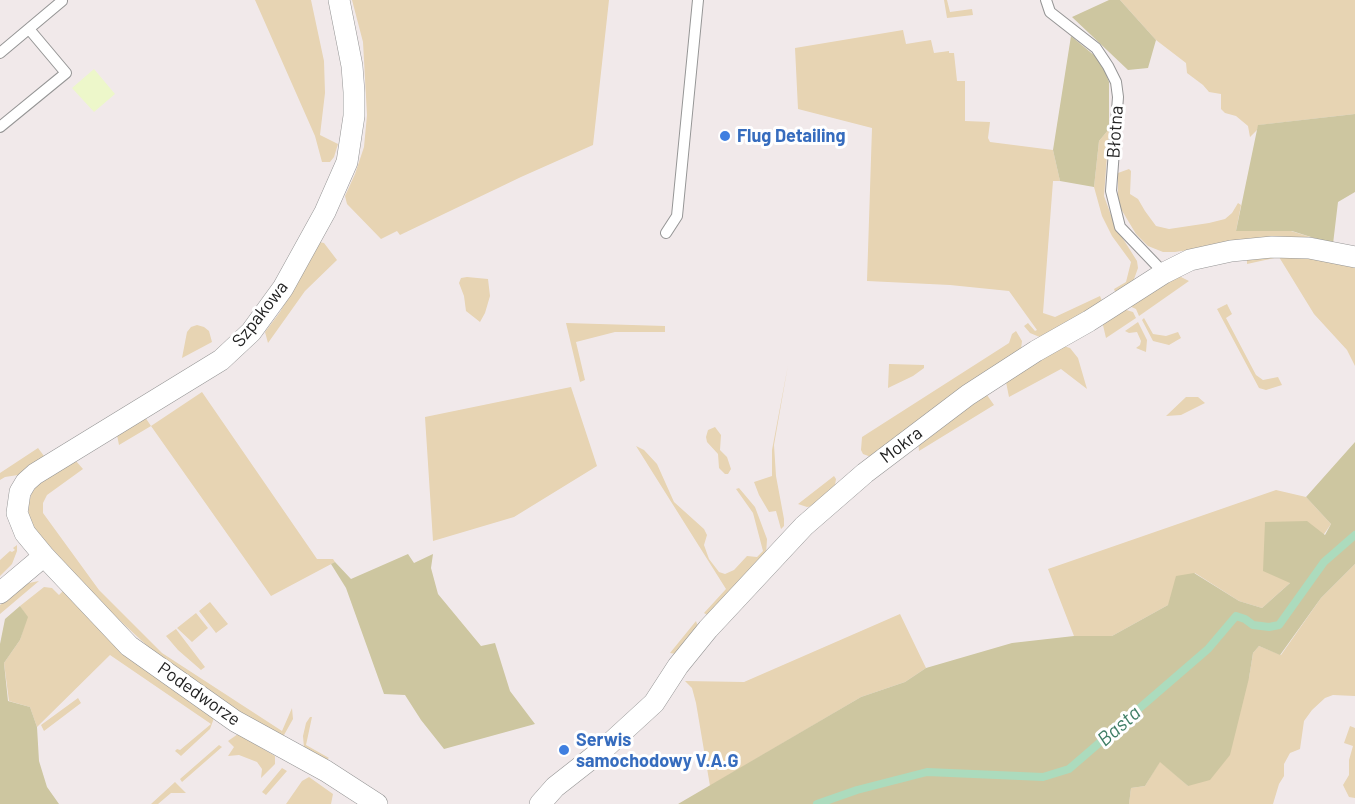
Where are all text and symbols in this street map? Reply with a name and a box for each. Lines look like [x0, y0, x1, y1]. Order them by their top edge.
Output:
street label: Błotna [1102, 105, 1128, 159]
place label: Flug Detailing [737, 125, 845, 147]
marker: Flug Detailing [718, 129, 732, 143]
street label: Szpakowa [228, 277, 292, 351]
street label: Mokra [876, 422, 926, 468]
street label: Podedworze [153, 658, 245, 730]
water label: Basta [1093, 701, 1145, 751]
place label: Serwis samochodowy V.A.G [576, 729, 738, 771]
marker: Serwis samochodowy V.A.G [557, 743, 571, 757]

